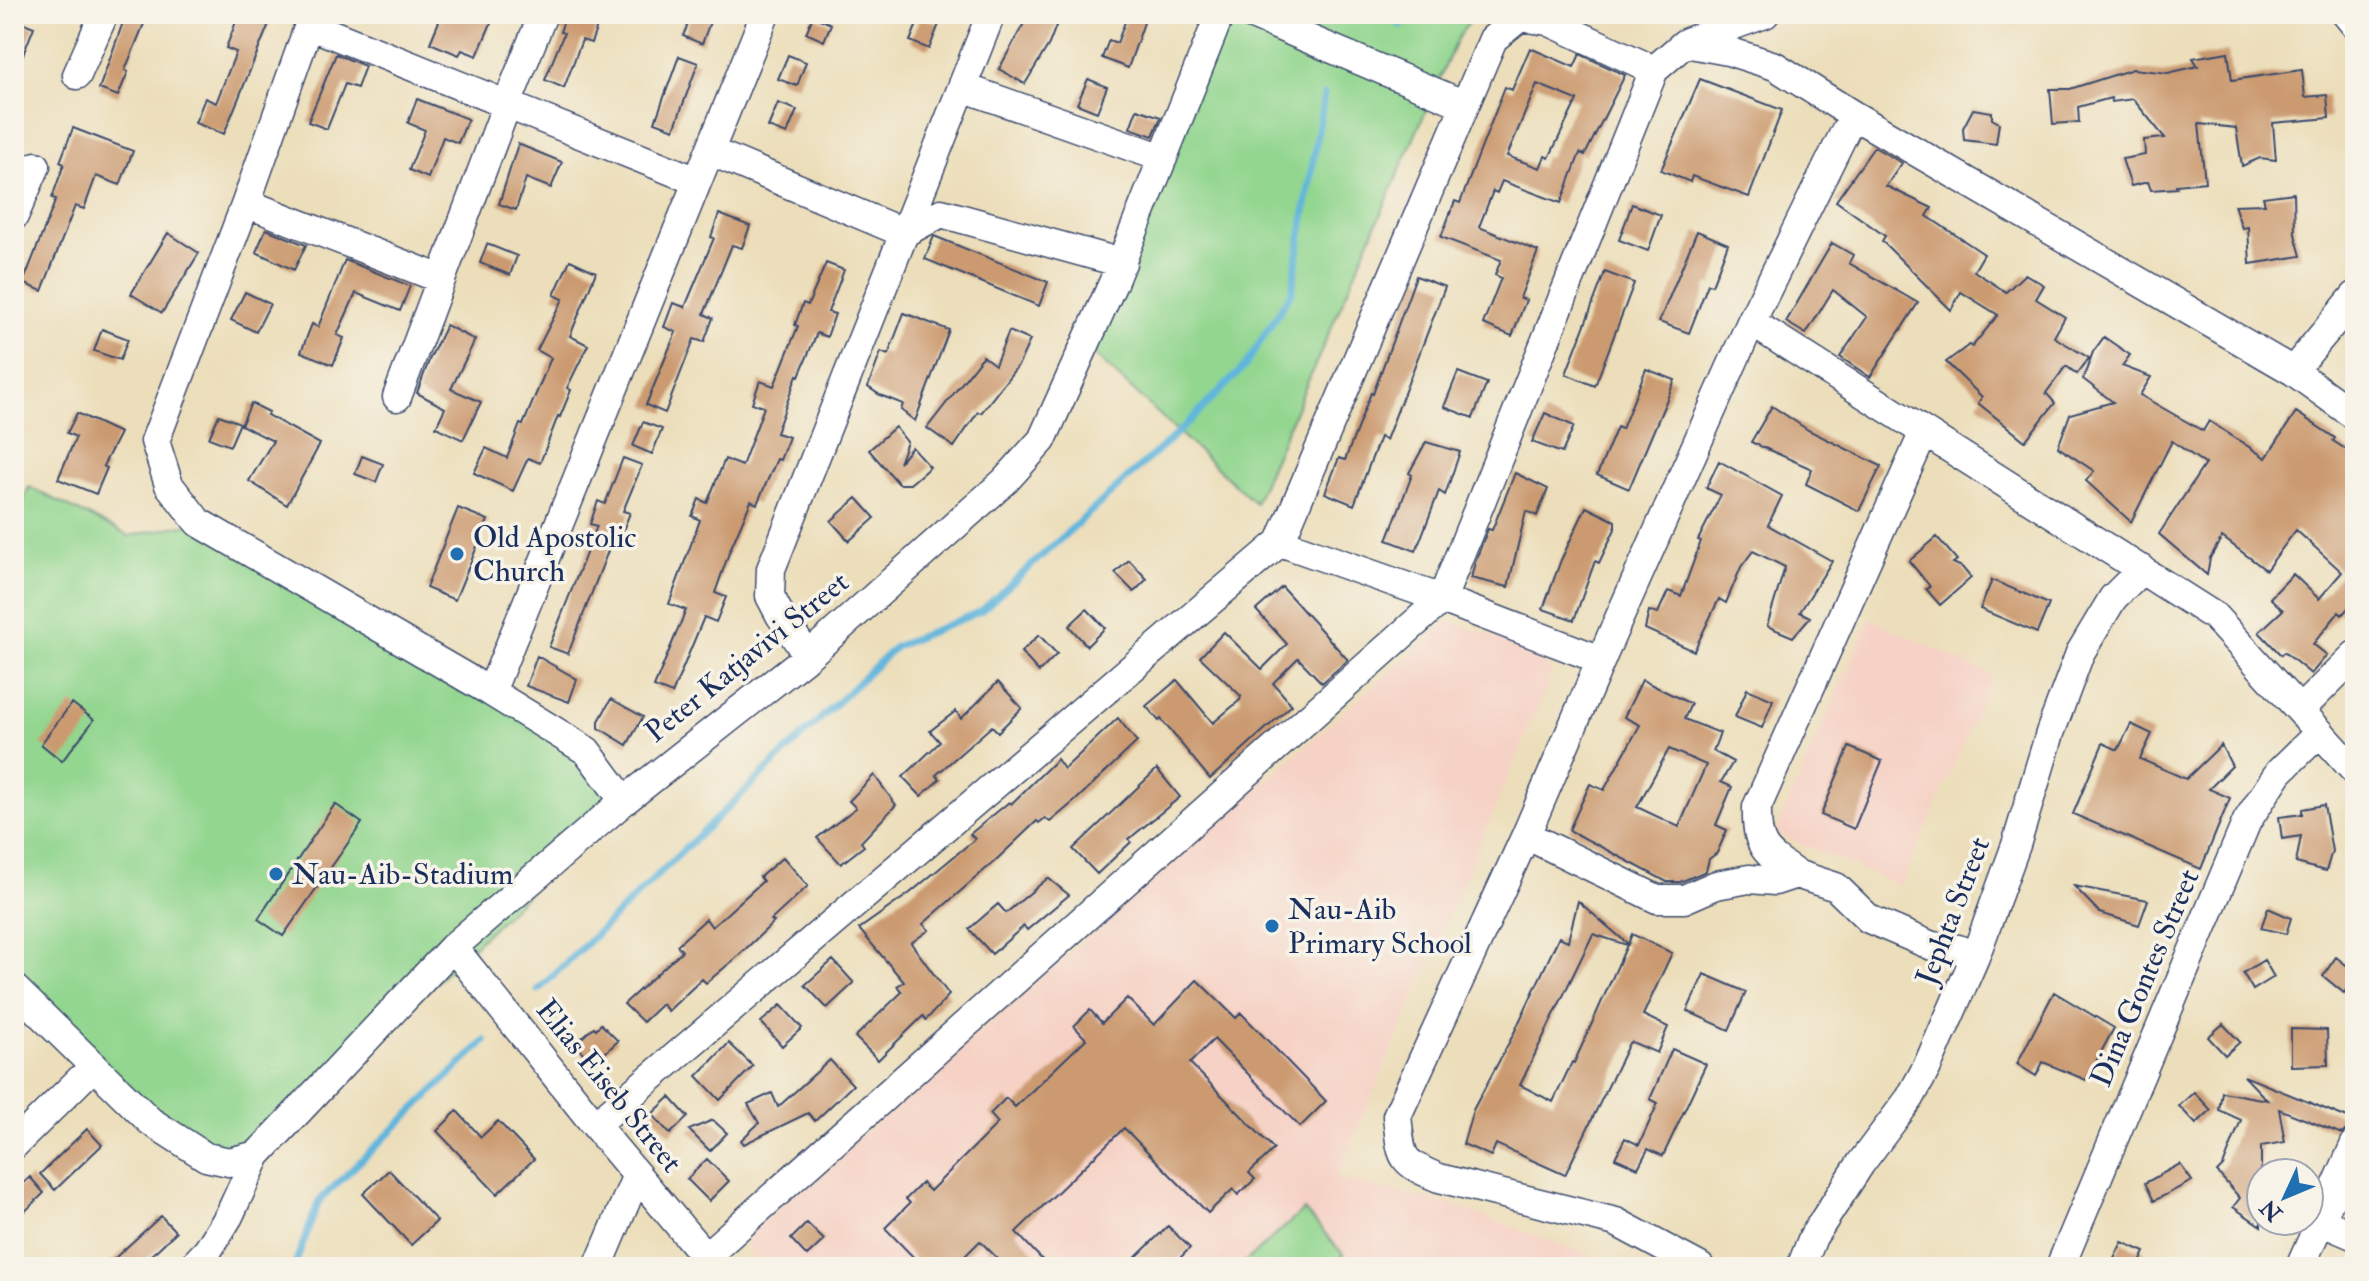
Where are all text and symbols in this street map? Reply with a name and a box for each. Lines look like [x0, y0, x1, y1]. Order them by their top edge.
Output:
place label: Old Apostolic Church [473, 519, 636, 590]
marker: Old Apostolic Church [448, 545, 466, 563]
street label: Peter Katjavivi Street [638, 563, 856, 750]
street label: Jephta Street [1908, 832, 1998, 991]
place label: Nau-Aib-Stadium [292, 856, 513, 893]
street label: Dina Gontes Street [2083, 863, 2208, 1092]
marker: Nau-Aib-Stadium [267, 865, 285, 883]
place label: Nau-Aib Primary School [1288, 891, 1472, 962]
marker: Nau-Aib Primary School [1263, 917, 1281, 935]
street label: Elias Eiseb Street [528, 992, 690, 1180]
north arrow [2245, 1157, 2325, 1237]
text: N [2254, 1193, 2289, 1228]

